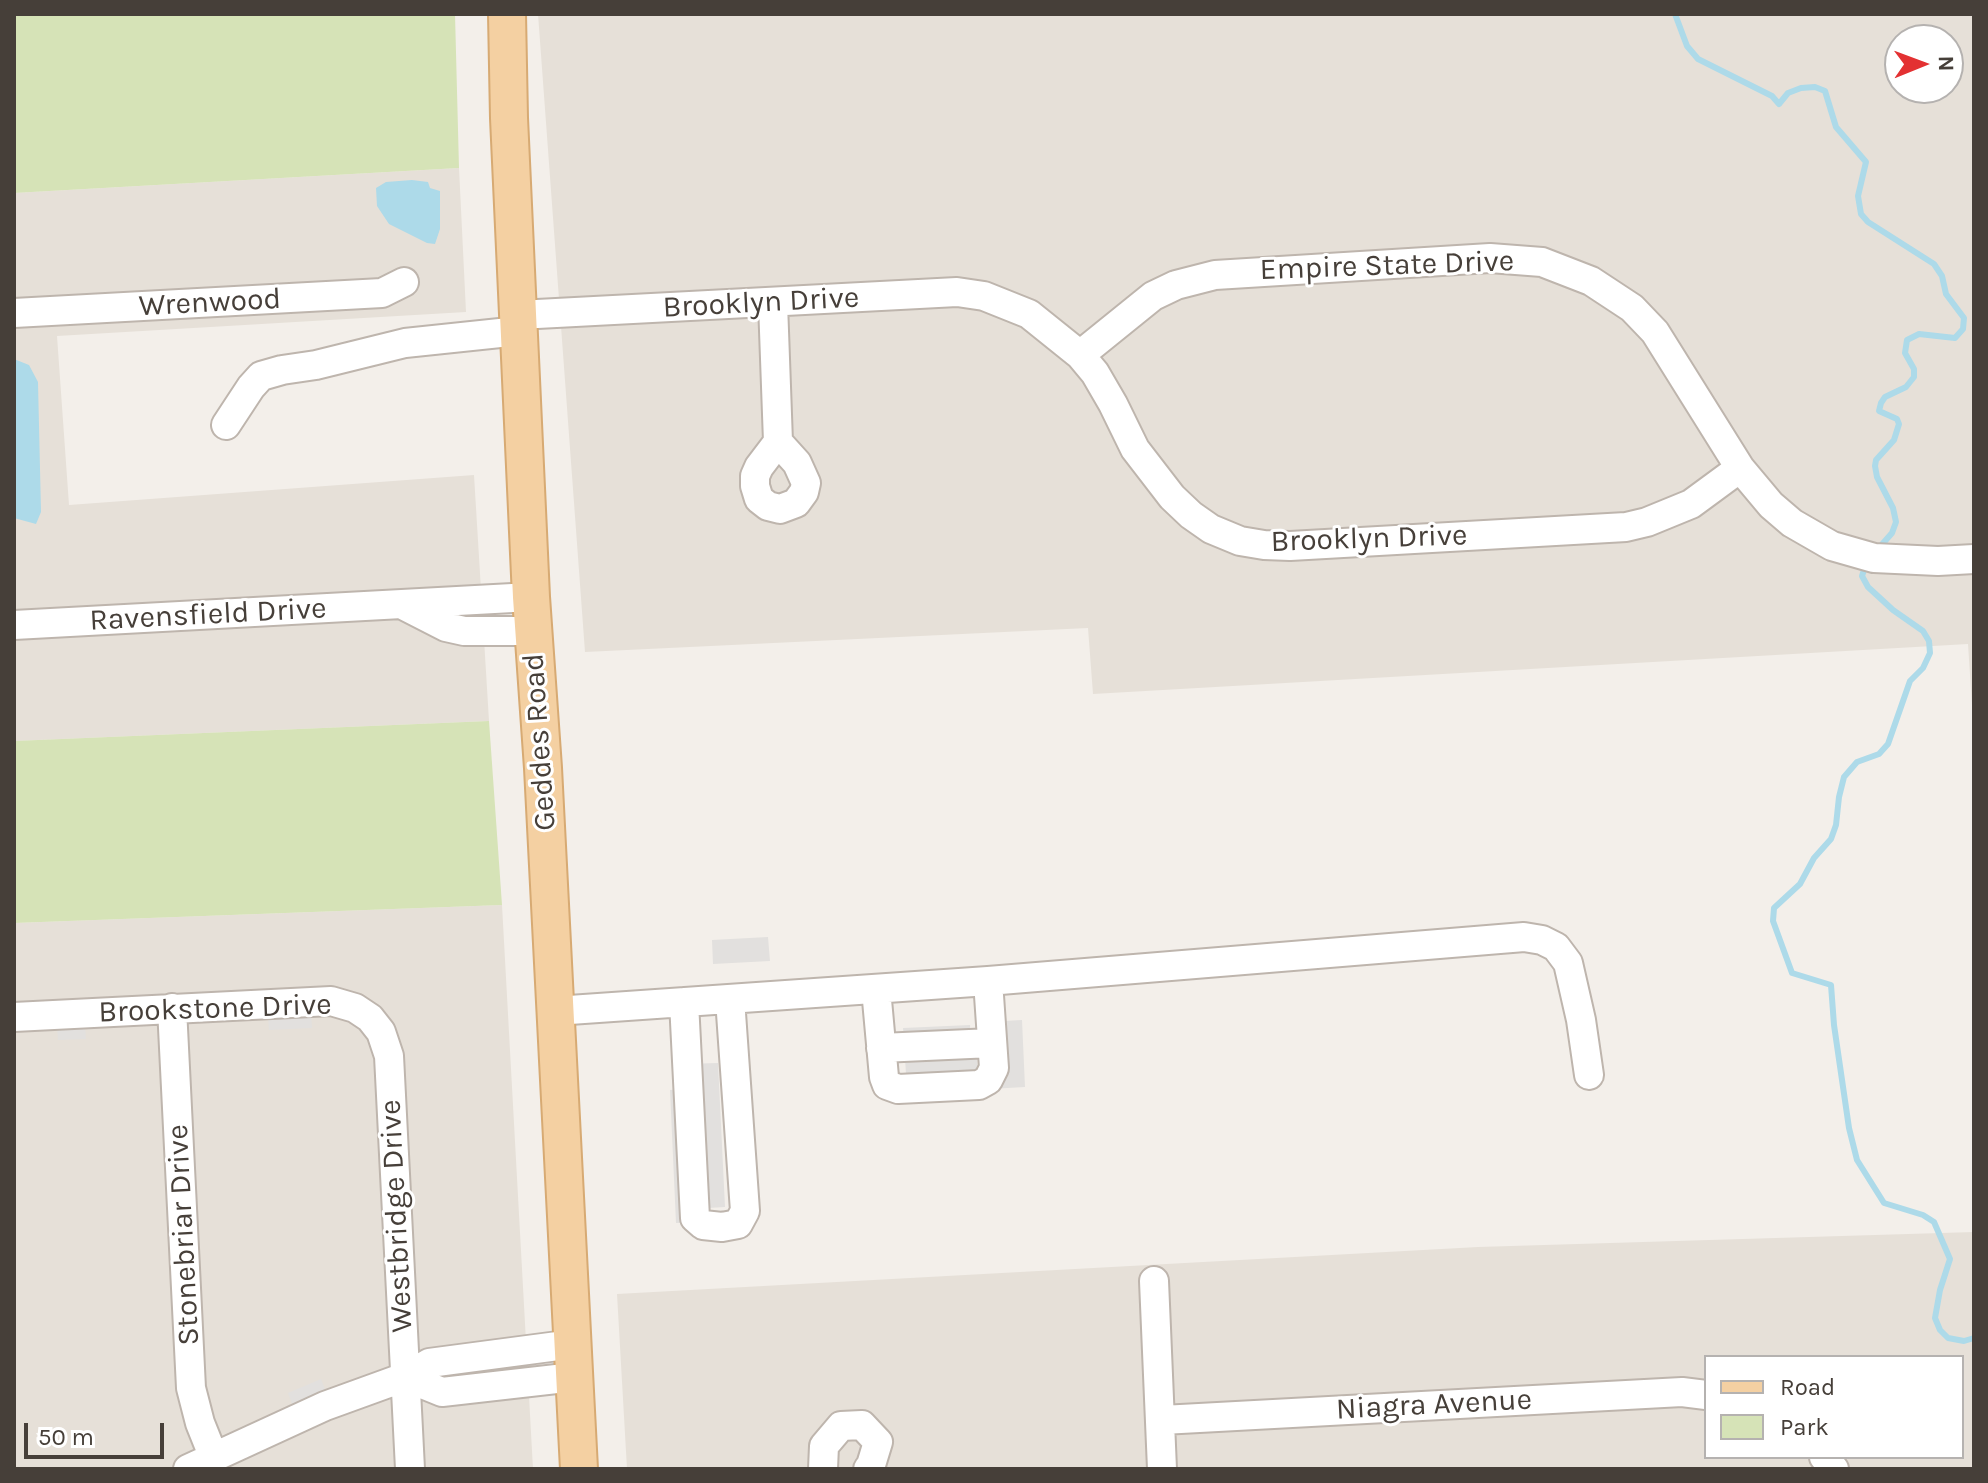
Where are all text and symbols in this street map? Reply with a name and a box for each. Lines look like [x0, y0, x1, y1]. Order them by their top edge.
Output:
north arrow [1884, 24, 1964, 104]
text: N [1933, 55, 1959, 72]
street label: Empire State Drive [1259, 244, 1515, 288]
street label: Brooklyn Drive [662, 280, 860, 326]
street label: Wrenwood [138, 281, 282, 325]
street label: Brooklyn Drive [1270, 518, 1468, 560]
street label: Ravensfield Drive [89, 591, 327, 639]
street label: Geddes Road [516, 652, 564, 832]
street label: Brookstone Drive [98, 987, 332, 1031]
street label: Westbridge Drive [373, 1099, 421, 1333]
street label: Stonebriar Drive [160, 1123, 208, 1347]
legend [1704, 1355, 1964, 1459]
text: Road [1780, 1373, 1835, 1401]
street label: Niagra Avenue [1335, 1382, 1533, 1428]
scale bar [28, 1407, 168, 1457]
text: Park [1780, 1413, 1829, 1441]
text: 50 m [38, 1423, 94, 1451]

